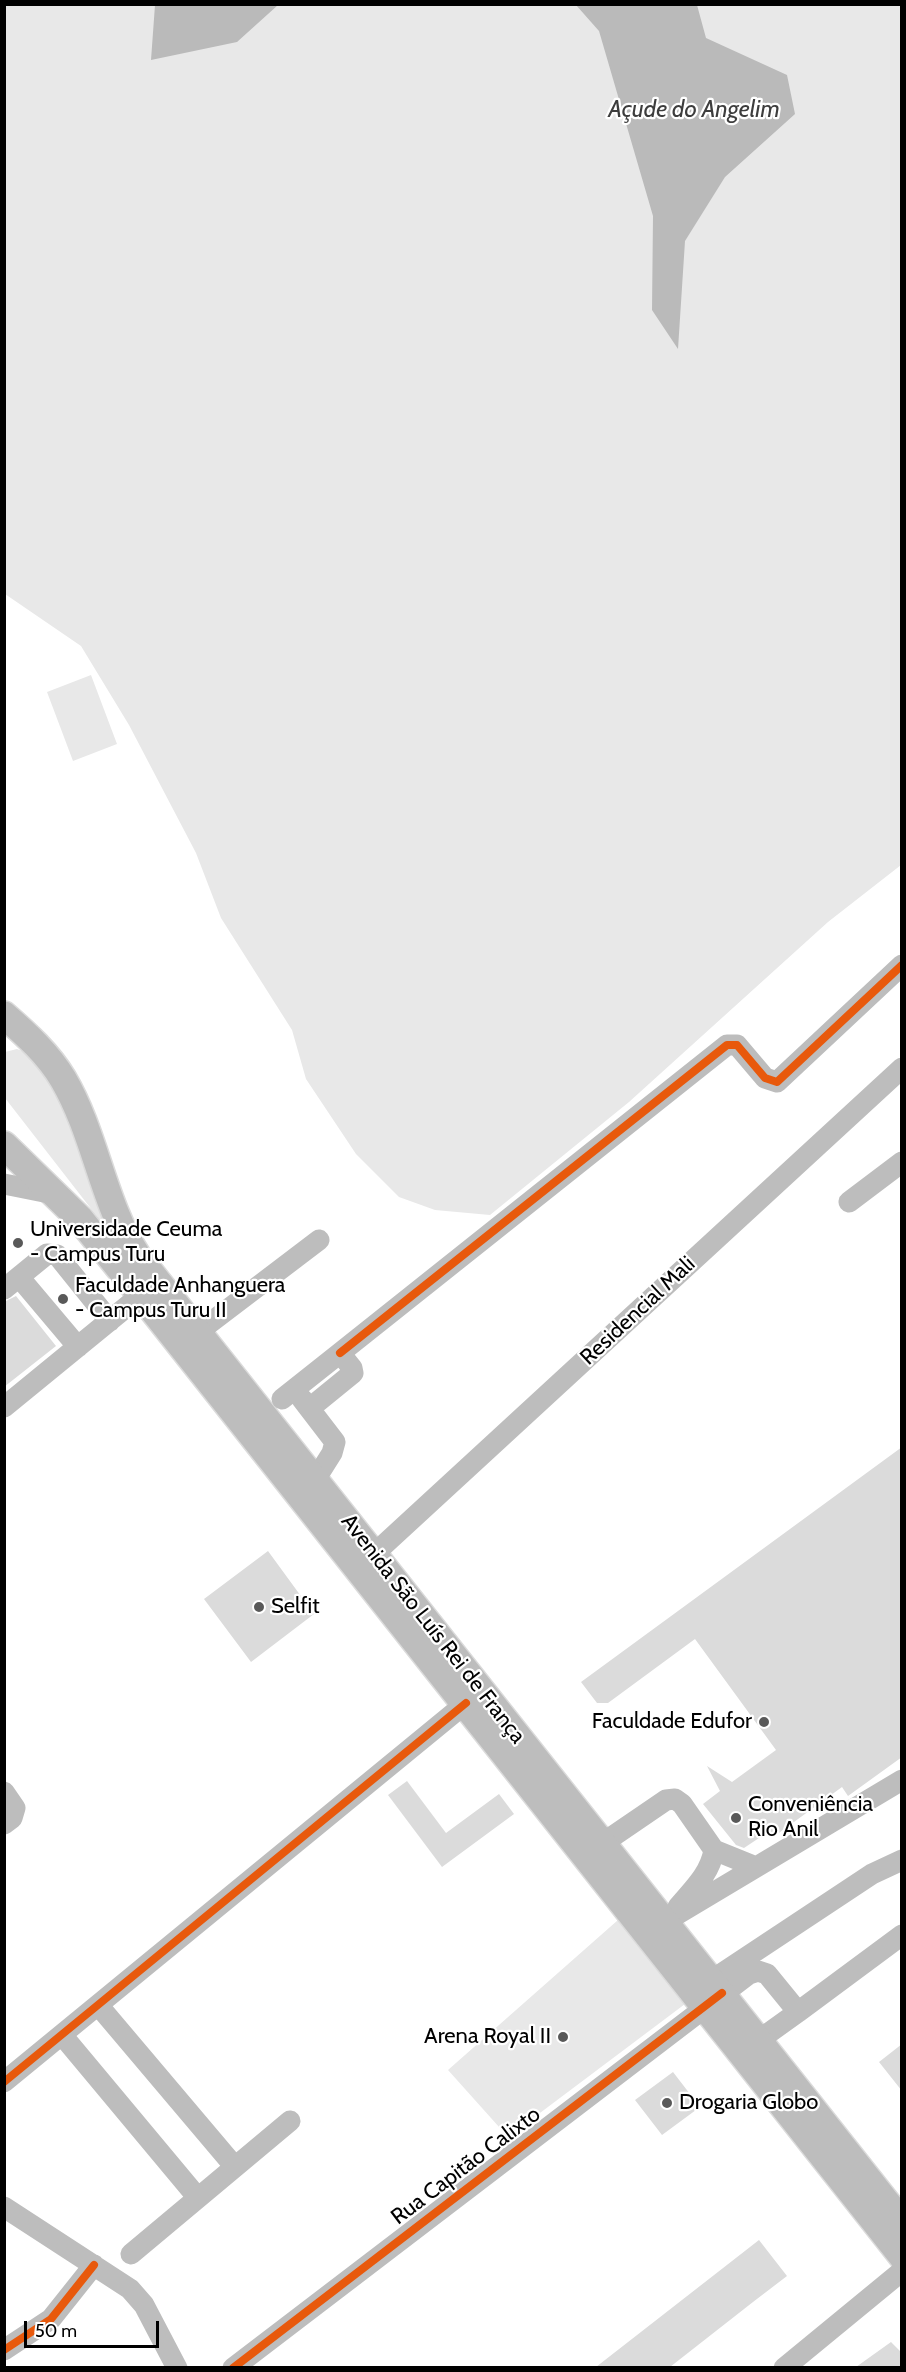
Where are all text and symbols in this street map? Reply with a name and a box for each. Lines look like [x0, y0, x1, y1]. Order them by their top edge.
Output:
water label: Açude do Angelim [608, 96, 780, 124]
place label: Universidade Ceuma - Campus Turu [30, 1217, 222, 1268]
marker: Universidade Ceuma - Campus Turu [11, 1236, 25, 1250]
street label: Residencial Mali [575, 1251, 701, 1371]
place label: Faculdade Anhanguera - Campus Turu II [75, 1273, 285, 1324]
marker: Faculdade Anhanguera - Campus Turu II [56, 1292, 70, 1306]
street label: Avenida São Luís Rei de França [335, 1509, 531, 1749]
place label: Selfit [271, 1594, 320, 1620]
marker: Selfit [252, 1600, 266, 1614]
place label: Faculdade Edufor [592, 1709, 752, 1735]
marker: Faculdade Edufor [757, 1715, 771, 1729]
place label: Conveniência Rio Anil [748, 1792, 873, 1844]
marker: Conveniência Rio Anil [729, 1811, 743, 1825]
place label: Arena Royal II [424, 2024, 551, 2050]
marker: Arena Royal II [556, 2030, 570, 2044]
place label: Drogaria Globo [679, 2090, 818, 2116]
marker: Drogaria Globo [660, 2096, 674, 2110]
street label: Rua Capitão Calixto [386, 2101, 546, 2231]
scale bar [27, 2309, 162, 2347]
text: 50 m [35, 2320, 77, 2342]

